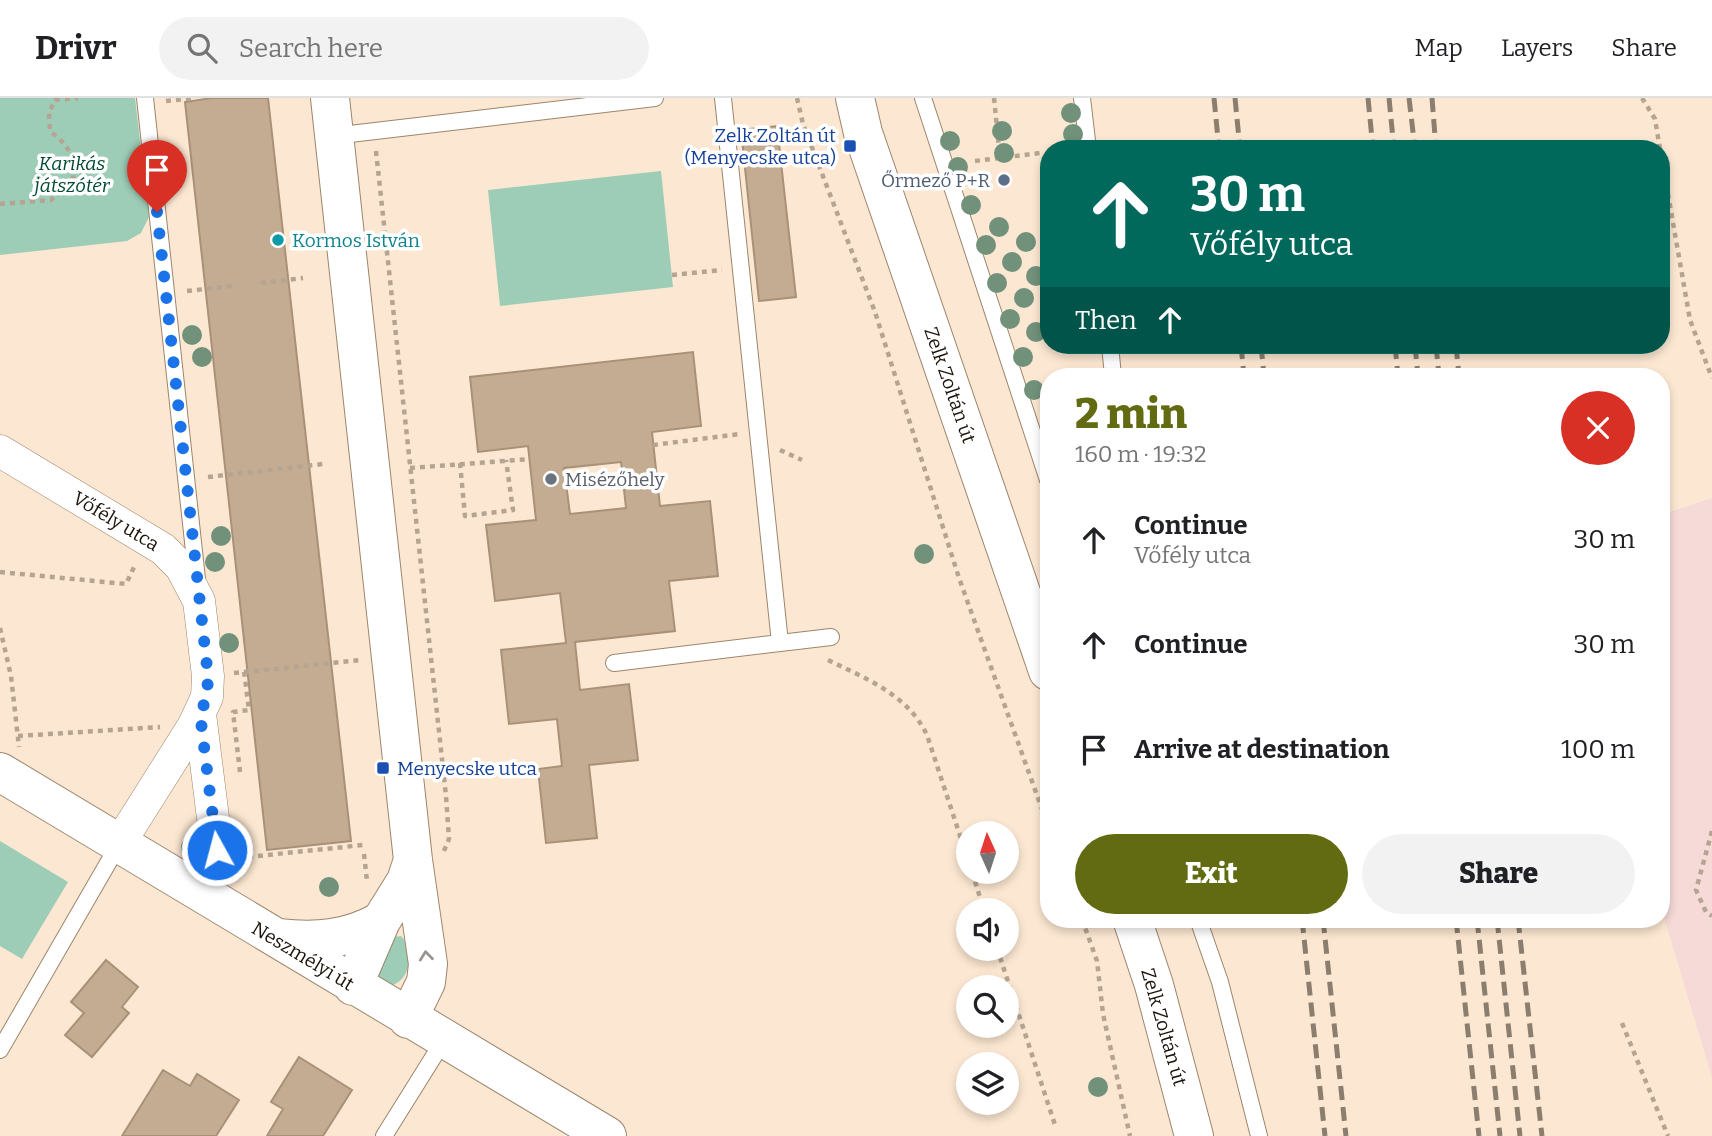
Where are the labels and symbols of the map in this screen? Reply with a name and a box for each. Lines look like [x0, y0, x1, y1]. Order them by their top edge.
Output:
place label: Zelk Zoltán út (Menyecske utca) [684, 124, 836, 169]
marker: Zelk Zoltán út (Menyecske utca) [842, 138, 858, 154]
pin [127, 140, 187, 212]
park label: Karikás játszótér [32, 152, 111, 197]
place label: Őrmező P+R [881, 169, 990, 192]
marker: Őrmező P+R [996, 172, 1012, 188]
place label: Kormos István [292, 229, 420, 252]
marker: Kormos István [270, 232, 286, 248]
street label: Zelk Zoltán út [919, 324, 981, 446]
place label: Misézőhely [565, 468, 666, 491]
marker: Misézőhely [543, 471, 559, 487]
street label: Vőfély utca [69, 486, 164, 556]
place label: Menyecske utca [397, 757, 537, 780]
marker: Menyecske utca [375, 760, 391, 776]
position arrow [180, 813, 254, 887]
north arrow [956, 821, 1018, 884]
street label: Neszmélyi út [248, 916, 358, 996]
one-way arrow [419, 950, 434, 961]
street label: Zelk Zoltán út [1136, 965, 1192, 1089]

